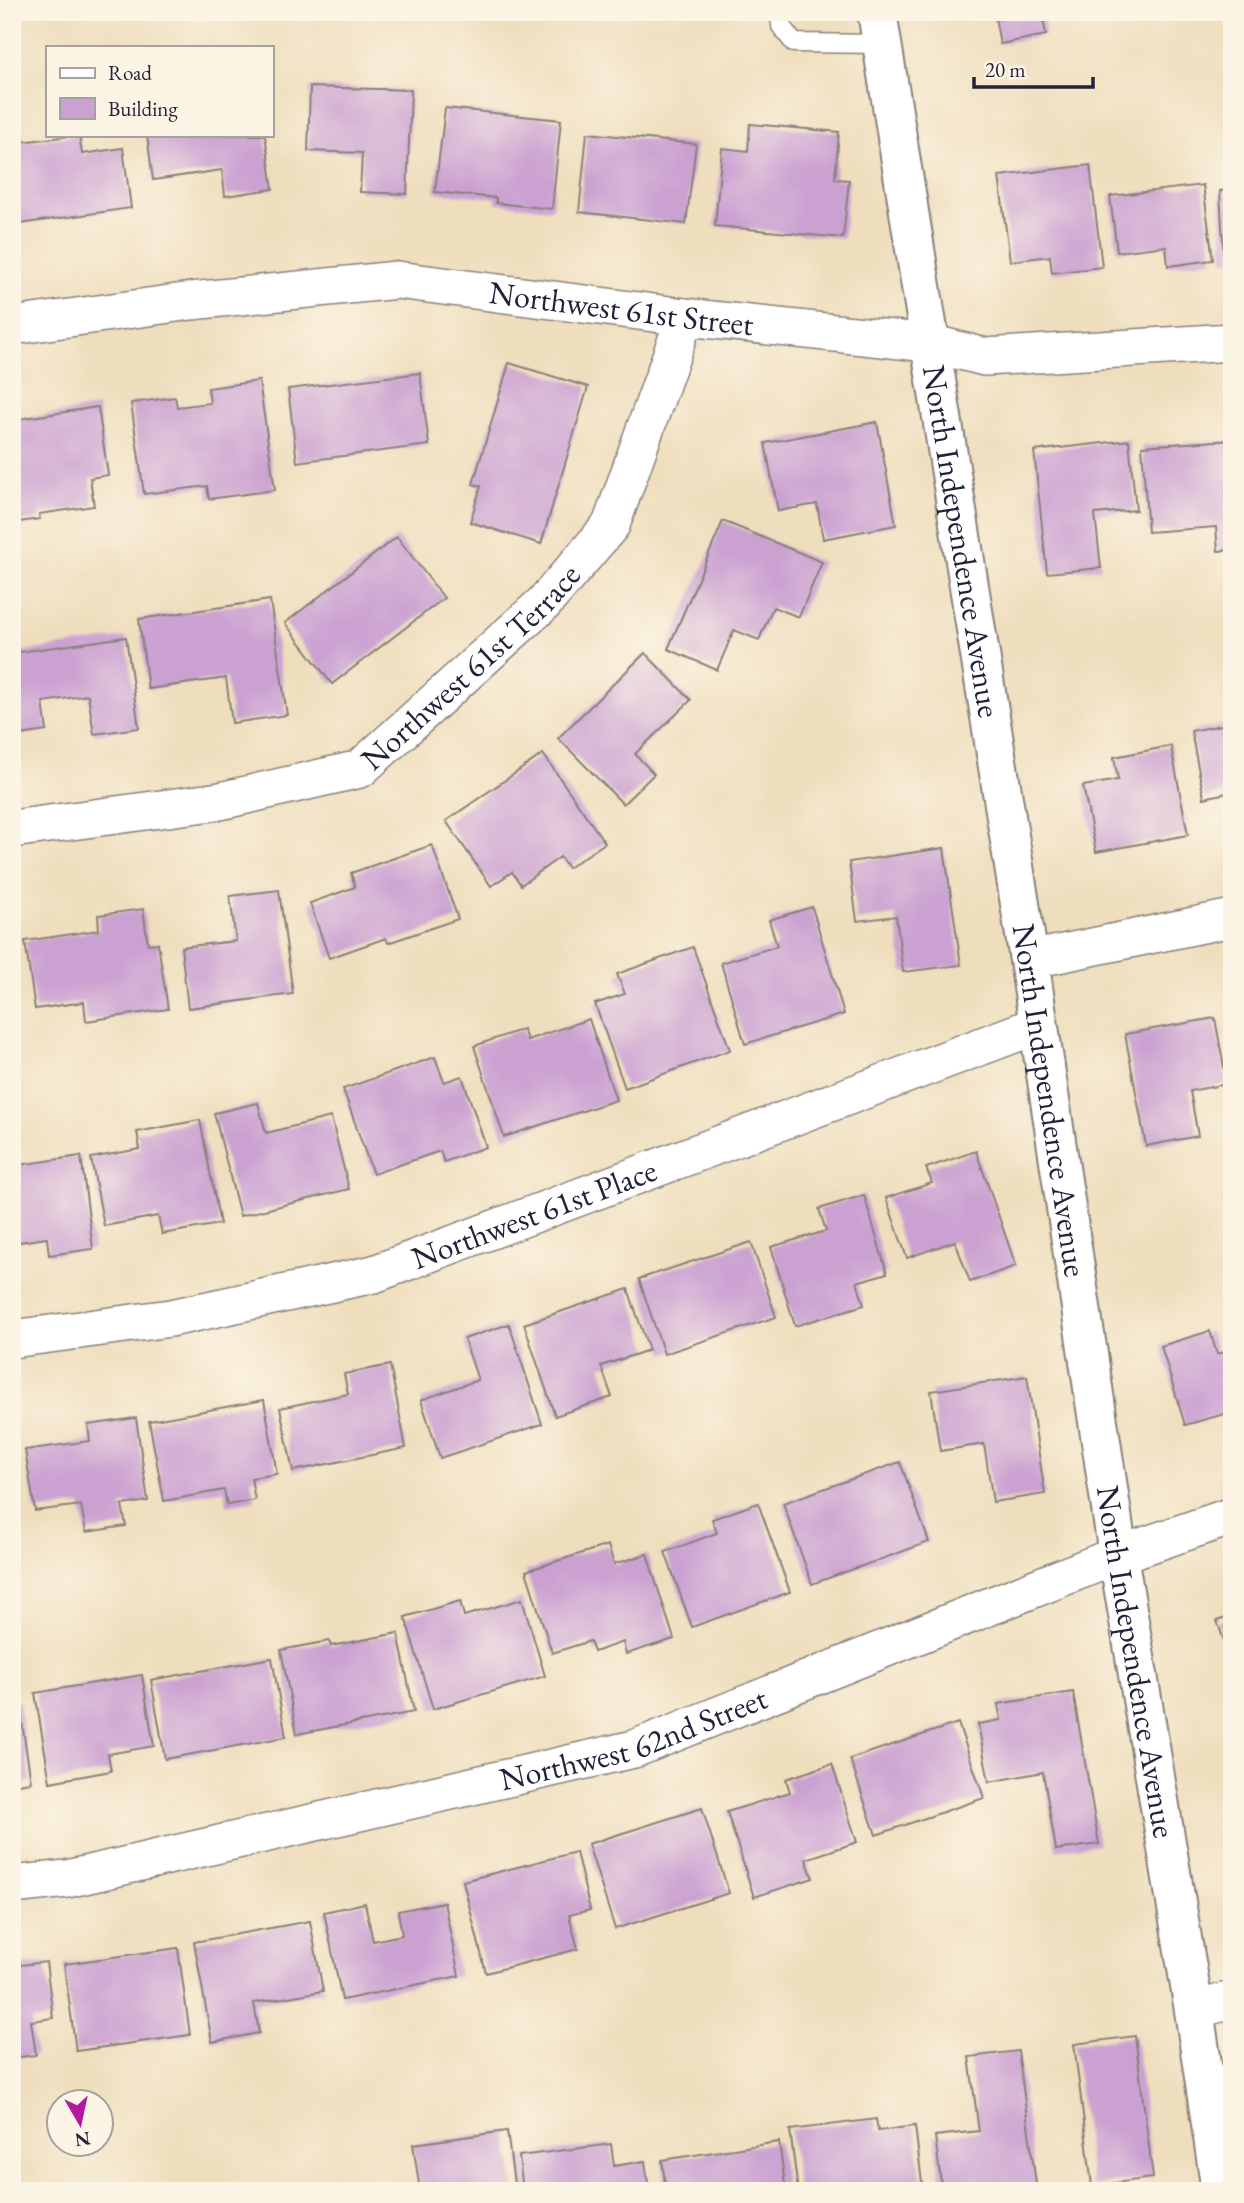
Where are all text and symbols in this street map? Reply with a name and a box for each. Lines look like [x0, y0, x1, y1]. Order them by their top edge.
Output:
legend [46, 46, 273, 136]
scale bar [974, 46, 1094, 90]
text: 20 m [985, 56, 1026, 83]
text: Road [108, 59, 152, 86]
text: Building [108, 95, 178, 122]
street label: Northwest 61st Street [487, 271, 756, 345]
street label: North Independence Avenue [913, 362, 1011, 720]
street label: Northwest 61st Terrace [352, 555, 589, 779]
street label: North Independence Avenue [1003, 921, 1097, 1280]
street label: Northwest 61st Place [406, 1149, 662, 1279]
street label: North Independence Avenue [1087, 1483, 1186, 1841]
street label: Northwest 62nd Street [495, 1677, 773, 1800]
north arrow [46, 2088, 116, 2158]
text: N [72, 2126, 92, 2153]

